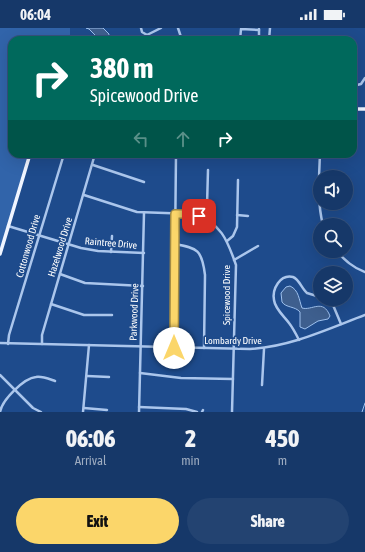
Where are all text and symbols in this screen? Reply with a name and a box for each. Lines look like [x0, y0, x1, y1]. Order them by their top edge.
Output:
text: 06:04 [20, 6, 51, 23]
icon: right [24, 52, 76, 104]
text: 380 m [90, 52, 153, 84]
text: Spicewood Drive [90, 85, 198, 106]
icon: left [130, 128, 152, 150]
icon: ahead [172, 128, 194, 150]
icon: right [214, 128, 236, 150]
map controls [313, 170, 353, 306]
button: sound [313, 170, 353, 210]
pin [182, 199, 216, 233]
icon: arrive [188, 205, 210, 227]
street label: Cottonwood Drive [14, 213, 42, 279]
street label: Hazelwood Drive [46, 215, 74, 278]
button: search [313, 218, 353, 258]
street label: Raintree Drive [84, 235, 138, 251]
street label: Spicewood Drive [221, 264, 232, 325]
button: layers [313, 266, 353, 306]
street label: Parkwood Drive [127, 283, 141, 341]
position arrow [153, 327, 195, 369]
street label: Lombardy Drive [204, 335, 262, 346]
text: 06:06 [66, 425, 116, 452]
text: 2 [185, 425, 196, 452]
text: 450 [266, 425, 299, 452]
text: Arrival [75, 453, 106, 468]
text: min [181, 453, 200, 468]
text: m [278, 453, 287, 468]
button: Exit [16, 498, 179, 544]
button: Share [187, 498, 349, 544]

